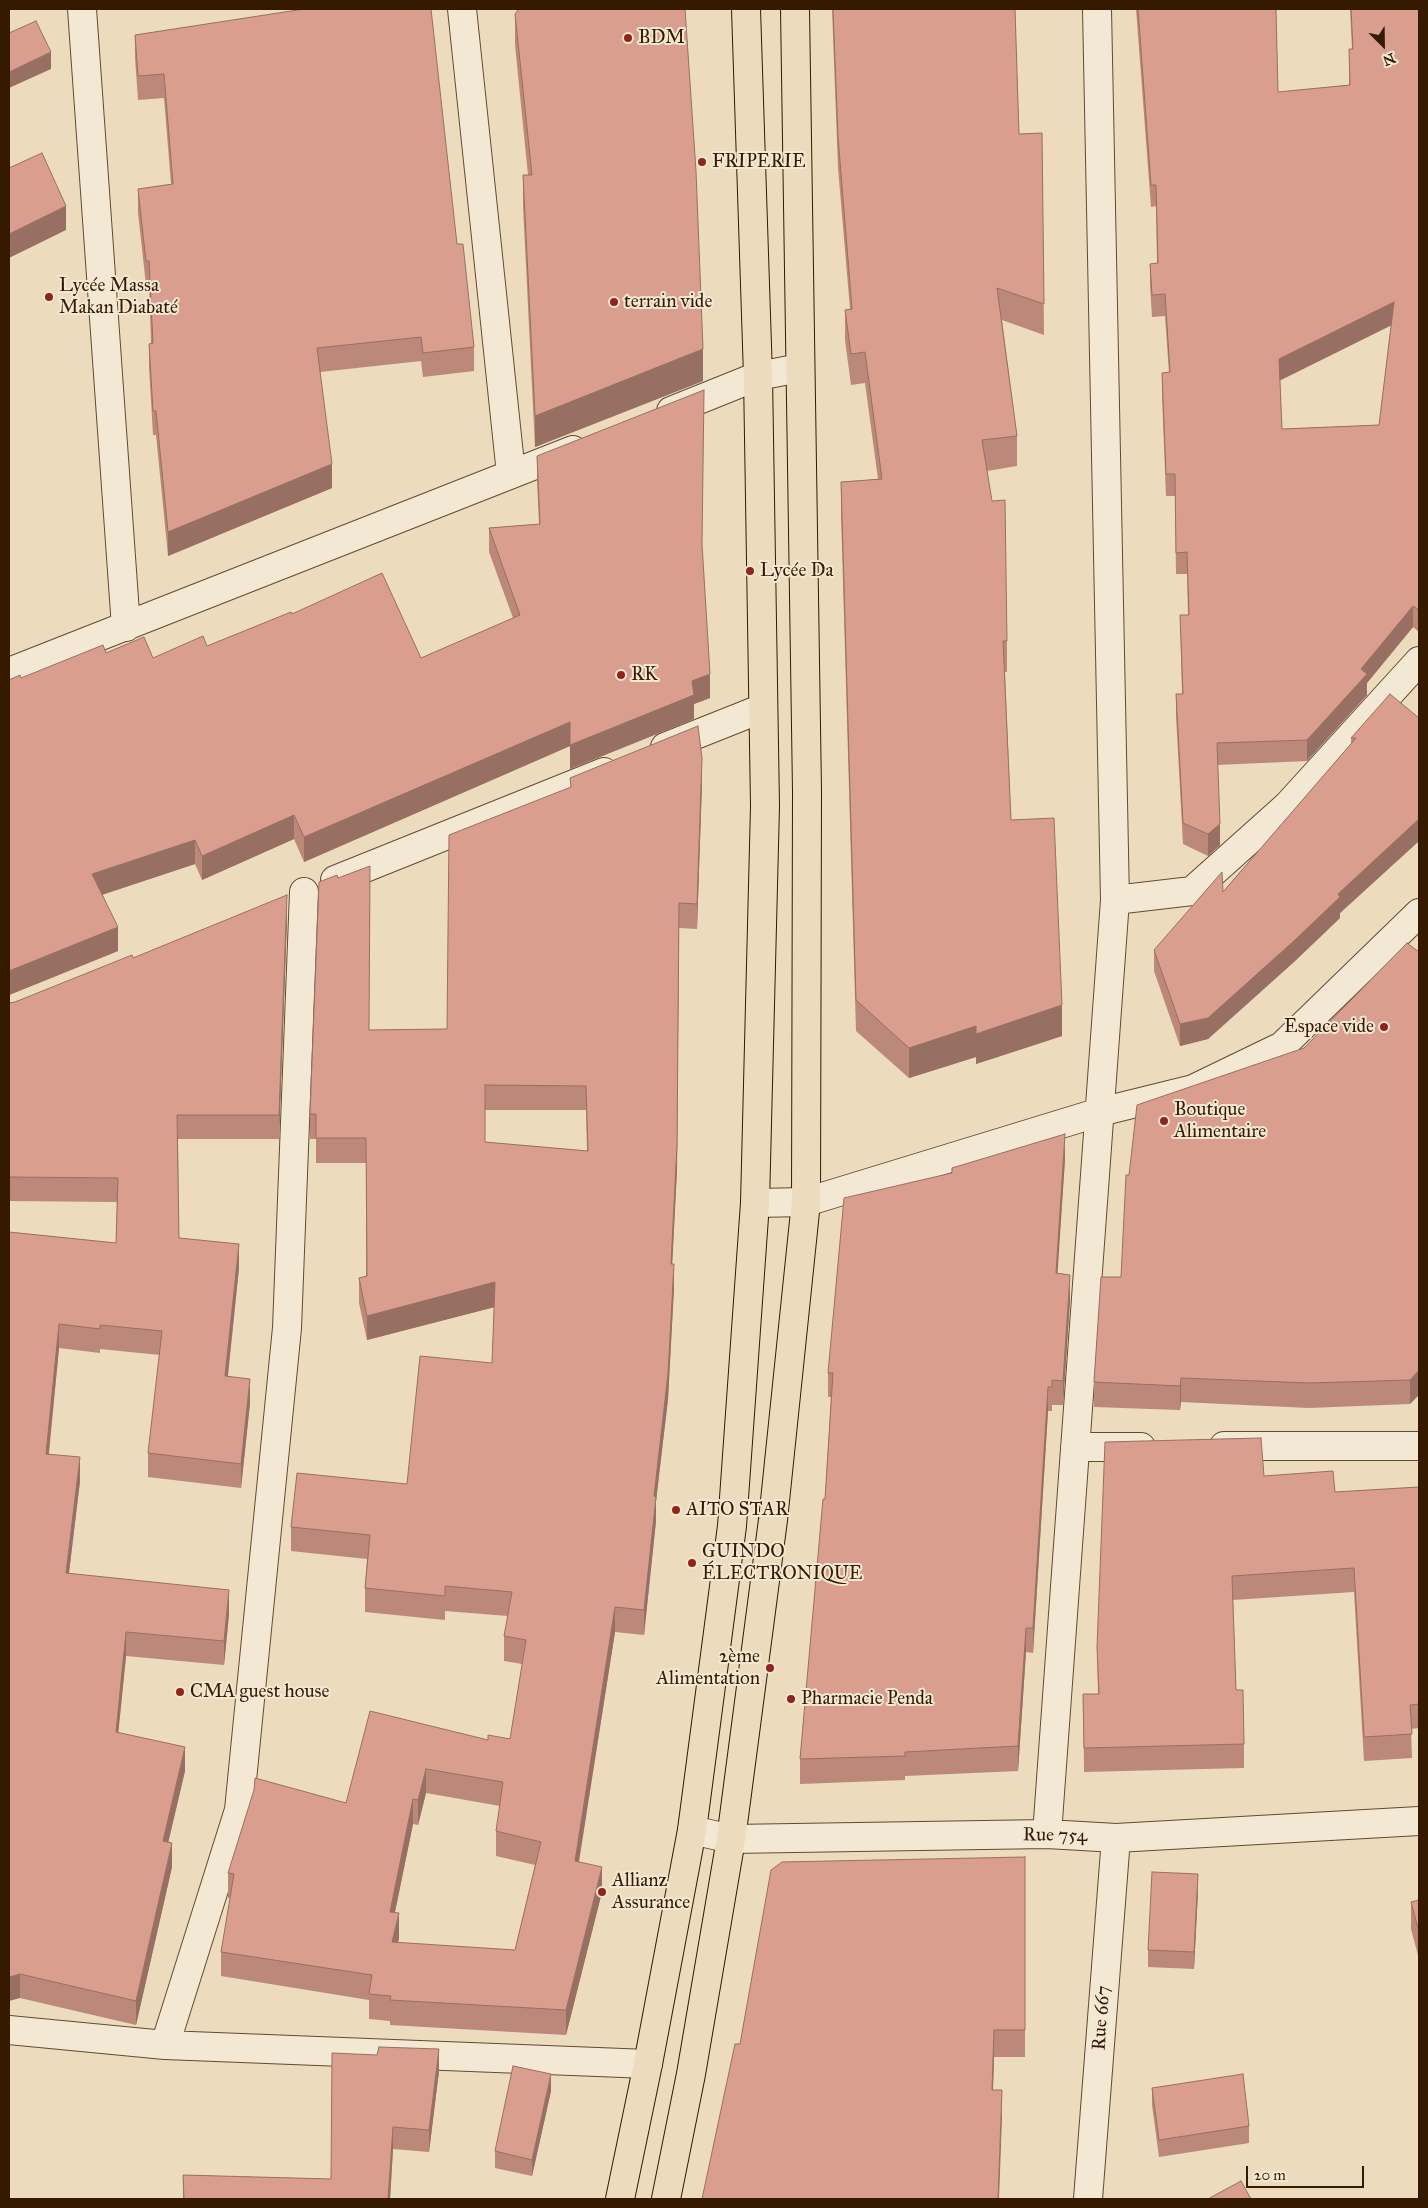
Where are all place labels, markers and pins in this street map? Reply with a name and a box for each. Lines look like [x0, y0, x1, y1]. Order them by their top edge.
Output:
place label: BDM [638, 27, 685, 49]
marker: BDM [622, 32, 634, 44]
place label: FRIPERIE [712, 151, 806, 173]
marker: FRIPERIE [696, 156, 708, 168]
place label: Lycée Massa Makan Diabaté [59, 275, 178, 319]
marker: Lycée Massa Makan Diabaté [43, 291, 55, 303]
place label: terrain vide [624, 291, 712, 313]
marker: terrain vide [608, 296, 620, 308]
place label: Lycée Da [760, 560, 834, 582]
marker: Lycée Da [744, 565, 756, 577]
place label: RK [631, 664, 658, 686]
marker: RK [615, 669, 627, 681]
place label: Espace vide [1284, 1016, 1374, 1038]
marker: Espace vide [1378, 1021, 1390, 1033]
place label: Boutique Alimentaire [1174, 1099, 1266, 1143]
marker: Boutique Alimentaire [1158, 1115, 1170, 1127]
place label: AITO STAR [686, 1499, 788, 1521]
marker: AITO STAR [670, 1504, 682, 1516]
place label: GUINDO ÉLECTRONIQUE [702, 1541, 862, 1585]
marker: GUINDO ÉLECTRONIQUE [686, 1557, 698, 1569]
place label: 2ème Alimentation [656, 1646, 760, 1690]
marker: 2ème Alimentation [764, 1662, 776, 1674]
place label: CMA guest house [190, 1681, 329, 1703]
marker: CMA guest house [174, 1686, 186, 1698]
place label: Pharmacie Penda [801, 1688, 933, 1710]
marker: Pharmacie Penda [785, 1693, 797, 1705]
place label: Allianz Assurance [612, 1870, 690, 1914]
marker: Allianz Assurance [596, 1886, 608, 1898]

